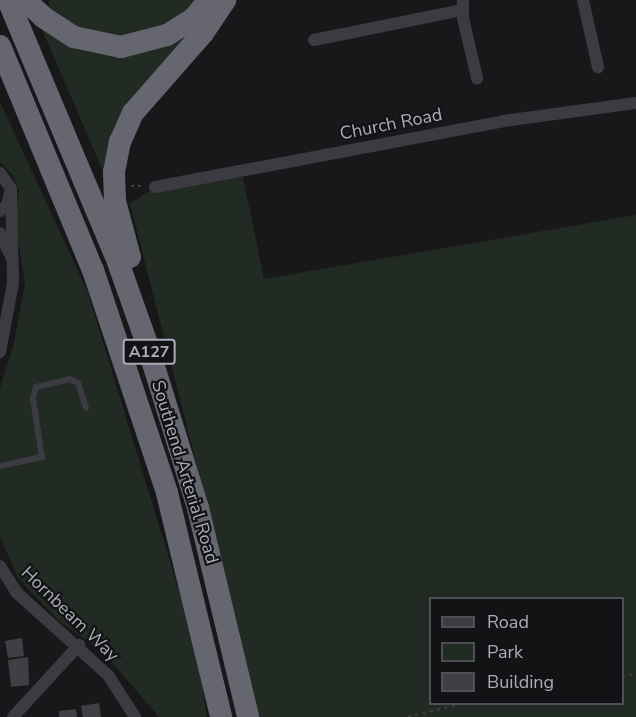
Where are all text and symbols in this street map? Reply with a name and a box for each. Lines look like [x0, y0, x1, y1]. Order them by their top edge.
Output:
street label: Church Road [338, 103, 444, 145]
road number: A127 [122, 339, 176, 365]
street label: Southend Arterial Road [147, 378, 223, 566]
street label: Hornbeam Way [17, 562, 123, 666]
legend [429, 597, 624, 705]
text: Road [487, 610, 529, 634]
text: Park [487, 640, 523, 664]
text: Building [487, 670, 554, 694]

